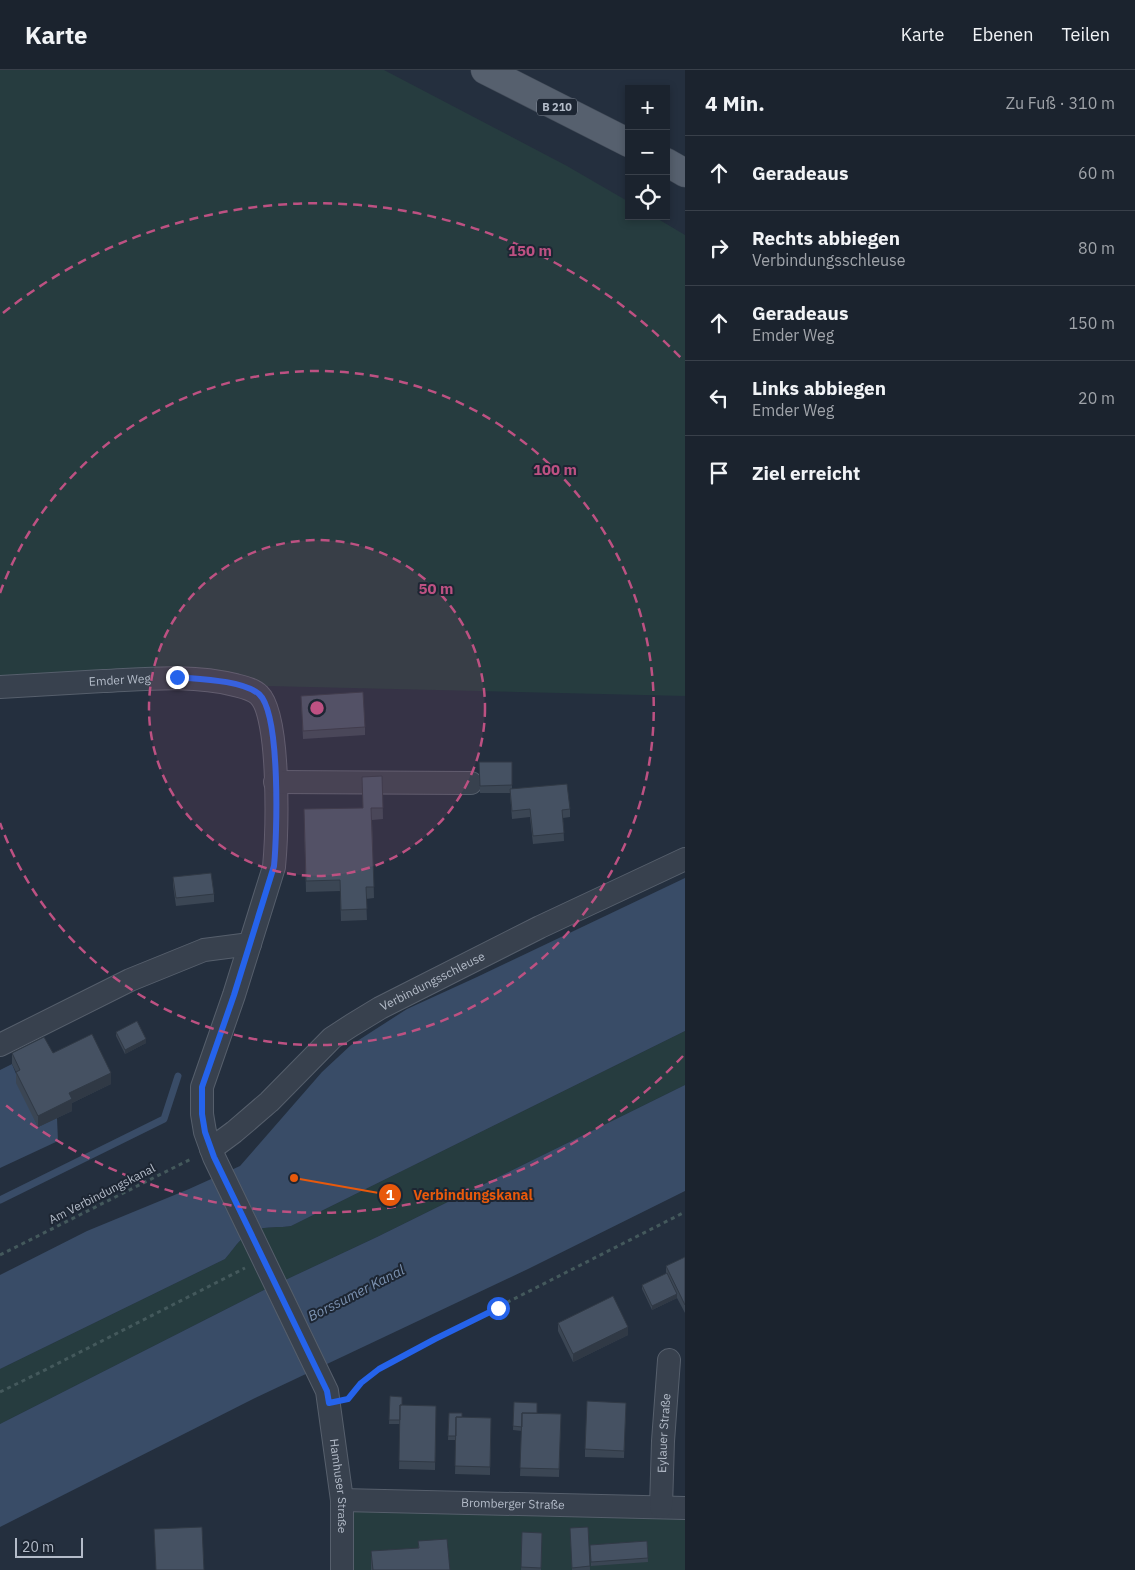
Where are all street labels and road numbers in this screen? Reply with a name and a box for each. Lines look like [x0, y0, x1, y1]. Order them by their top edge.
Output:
road number: B 210 [537, 98, 577, 116]
street label: Emder Weg [88, 671, 152, 689]
street label: Verbindungsschleuse [377, 948, 488, 1014]
street label: Am Verbindungskanal [46, 1160, 158, 1227]
street label: Eylauer Straße [654, 1392, 674, 1473]
street label: Hamhuser Straße [327, 1438, 350, 1534]
street label: Bromberger Straße [461, 1495, 565, 1512]

